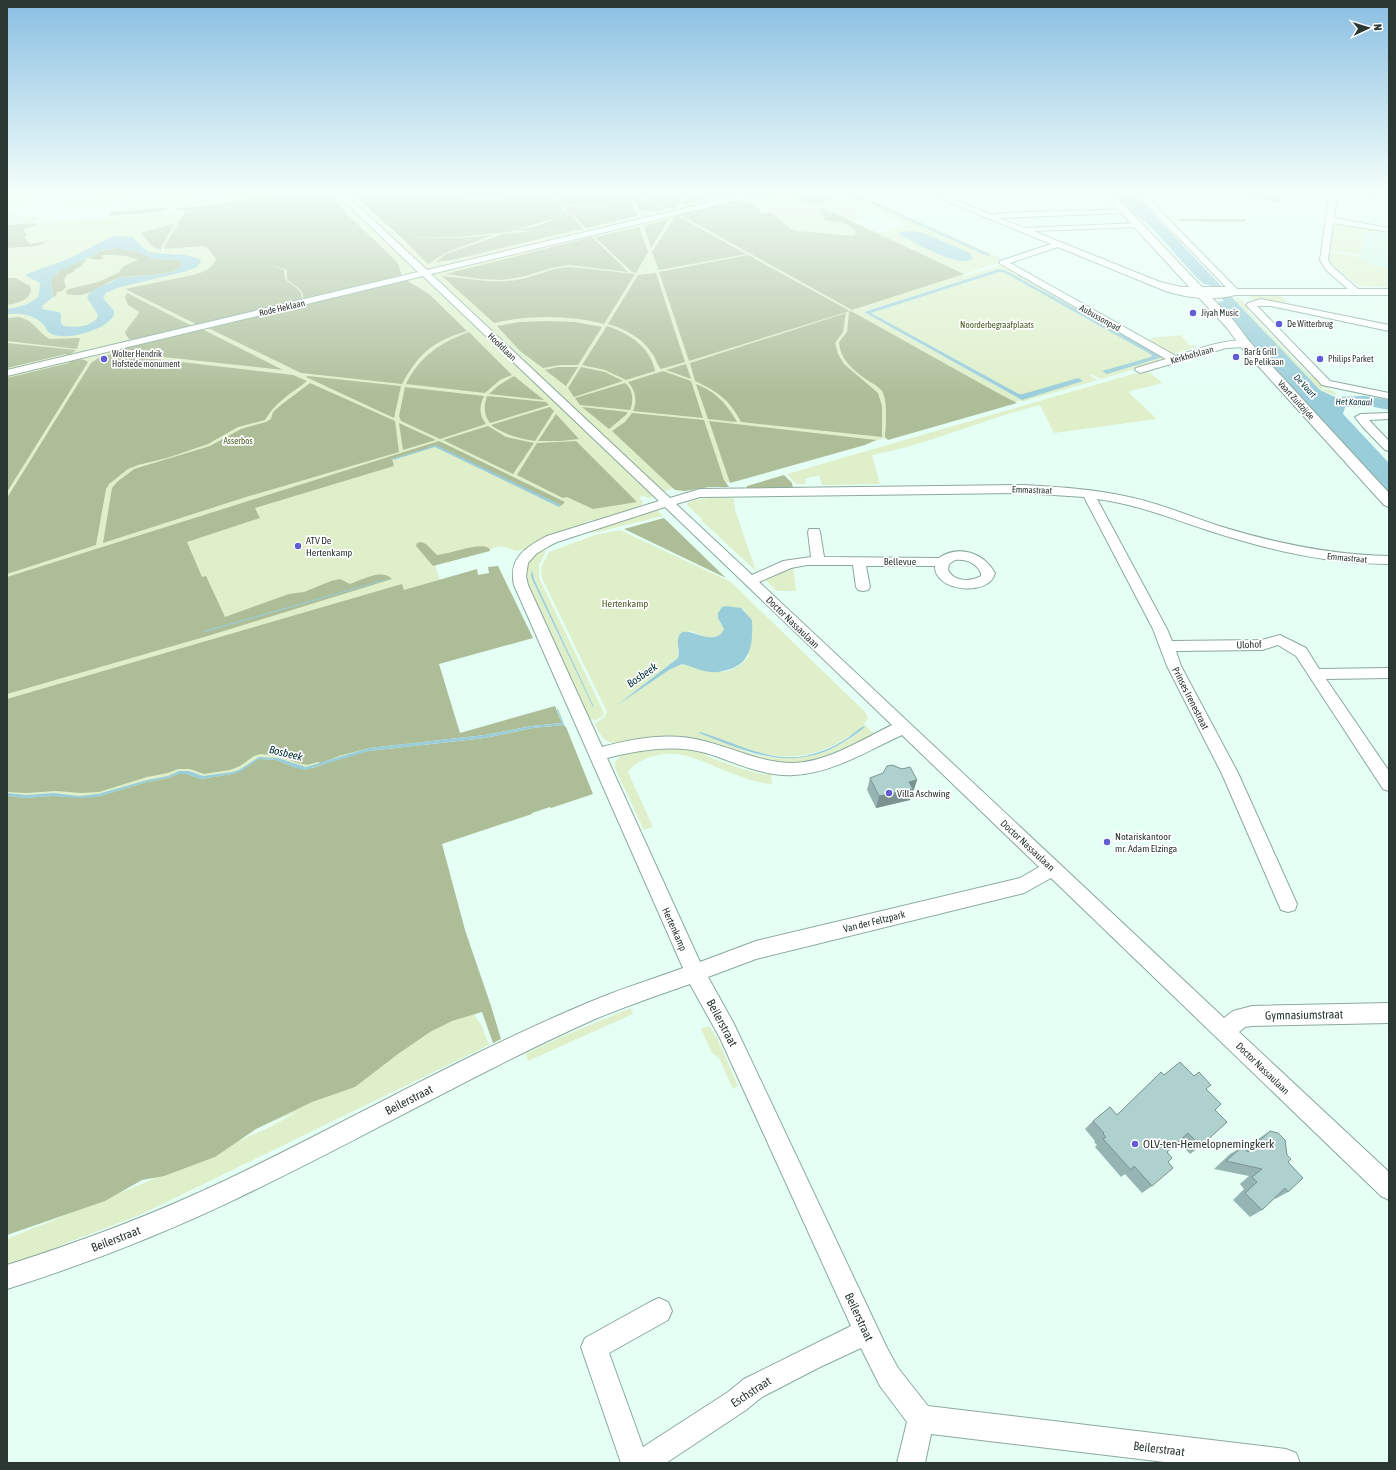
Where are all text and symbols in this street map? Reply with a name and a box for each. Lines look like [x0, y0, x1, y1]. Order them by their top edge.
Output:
north arrow [1348, 8, 1388, 48]
text: N [1372, 24, 1384, 31]
street label: Rode Heklaan [258, 298, 306, 318]
street label: Aubussonpad [1078, 303, 1122, 333]
marker: Jiyah Music [1188, 308, 1198, 318]
place label: Jiyah Music [1201, 308, 1239, 318]
marker: De Witterbrug [1274, 319, 1284, 329]
place label: De Witterbrug [1287, 319, 1333, 329]
park label: Noorderbegraafplaats [960, 320, 1034, 330]
street label: Hoofdlaan [486, 331, 518, 363]
street label: Kerkhofslaan [1169, 344, 1215, 366]
place label: Bar & Grill De Pelikaan [1244, 347, 1284, 367]
place label: Wolter Hendrik Hofstede monument [112, 349, 181, 369]
marker: Bar & Grill De Pelikaan [1231, 352, 1241, 362]
marker: Wolter Hendrik Hofstede monument [99, 354, 109, 364]
marker: Philips Parket [1315, 354, 1325, 364]
place label: Philips Parket [1328, 354, 1374, 364]
water label: De Vaart [1292, 372, 1318, 400]
street label: Vaart Zuidzijde [1276, 378, 1316, 422]
water label: Het Kanaal [1336, 397, 1372, 407]
park label: Asserbos [223, 436, 253, 446]
street label: Emmastraat [1012, 484, 1053, 496]
place label: ATV De Hertenkamp [306, 535, 353, 558]
marker: ATV De Hertenkamp [293, 541, 303, 551]
street label: Emmastraat [1327, 551, 1368, 565]
street label: Bellevue [884, 556, 917, 567]
street label: Doctor Nassaulaan [764, 594, 822, 651]
park label: Hertenkamp [602, 598, 648, 609]
street label: Ulohof [1236, 639, 1262, 650]
water label: Bosbeek [625, 660, 660, 690]
street label: Prinses Irenestraat [1170, 665, 1211, 731]
water label: Bosbeek [268, 743, 304, 763]
marker: Villa Aschwing [884, 788, 894, 798]
place label: Villa Aschwing [897, 788, 951, 799]
street label: Doctor Nassaulaan [998, 818, 1057, 873]
place label: Notariskantoor mr. Adam Elzinga [1115, 831, 1178, 854]
marker: Notariskantoor mr. Adam Elzinga [1102, 837, 1112, 847]
street label: Hertenkamp [660, 906, 689, 953]
street label: Van der Feltzpark [842, 908, 907, 934]
street label: Beilerstraat [704, 997, 741, 1050]
street label: Gymnasiumstraat [1265, 1007, 1344, 1023]
street label: Doctor Nassaulaan [1234, 1040, 1292, 1097]
street label: Beilerstraat [383, 1082, 436, 1118]
place label: OLV-ten-Hemelopnemingkerk [1143, 1137, 1275, 1151]
marker: OLV-ten-Hemelopnemingkerk [1130, 1139, 1140, 1149]
street label: Beilerstraat [89, 1223, 143, 1255]
street label: Beilerstraat [842, 1291, 876, 1344]
street label: Eschstraat [728, 1374, 774, 1410]
street label: Beilerstraat [1133, 1439, 1186, 1459]

